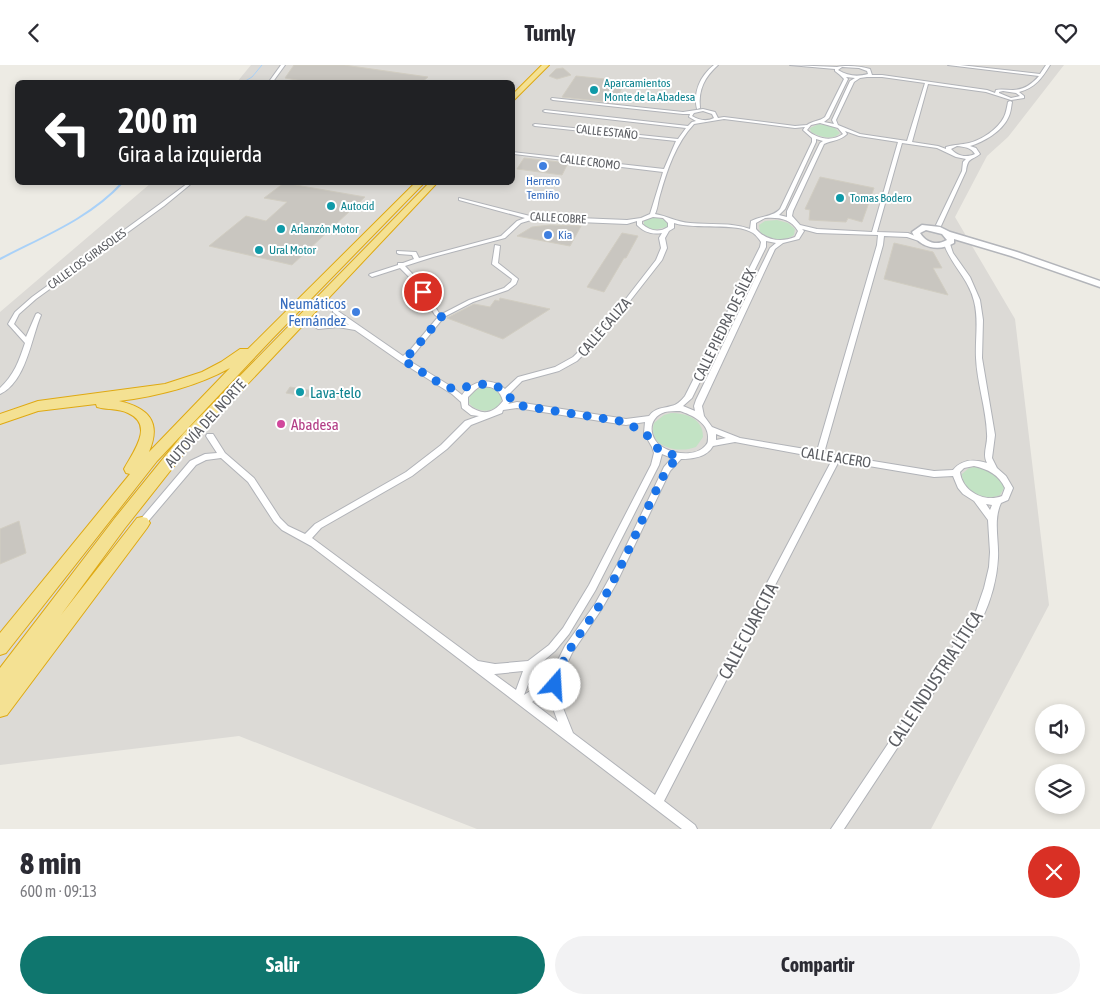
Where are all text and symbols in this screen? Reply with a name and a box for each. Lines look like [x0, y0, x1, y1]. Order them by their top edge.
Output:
icon: back [20, 19, 48, 47]
icon: heart [1052, 19, 1080, 47]
text: Turnly [524, 20, 576, 46]
place label: Aparcamientos Monte de la Abadesa [604, 76, 695, 104]
marker: Aparcamientos Monte de la Abadesa [588, 84, 600, 96]
icon: left [35, 100, 100, 165]
text: 200 m [118, 100, 197, 140]
street label: CALLE ESTAÑO [575, 122, 639, 142]
text: Gira a la izquierda [118, 141, 262, 167]
street label: CALLE CROMO [559, 151, 621, 173]
marker: Herrero Temiño [537, 160, 549, 172]
place label: Herrero Temiño [526, 174, 560, 202]
place label: Tomas Bodero [850, 191, 912, 205]
marker: Tomas Bodero [834, 192, 846, 204]
place label: Autocid [341, 199, 375, 213]
marker: Autocid [325, 200, 337, 212]
street label: CALLE COBRE [530, 210, 586, 226]
place label: Arlanzón Motor [291, 222, 359, 236]
marker: Arlanzón Motor [275, 223, 287, 235]
street label: CALLE LOS GIRASOLES [45, 226, 129, 292]
place label: Kia [558, 228, 572, 242]
marker: Kia [542, 229, 554, 241]
place label: Ural Motor [269, 243, 316, 257]
marker: Ural Motor [253, 244, 265, 256]
street label: CALLE PIEDRA DE SÍLEX [689, 266, 759, 384]
pin [402, 271, 444, 313]
icon: arrive [409, 278, 437, 306]
street label: CALLE CALIZA [574, 294, 634, 360]
place label: Neumáticos Fernández [280, 295, 347, 329]
marker: Neumáticos Fernández [350, 306, 362, 318]
street label: AUTOVÍA DEL NORTE [161, 375, 249, 470]
place label: Lava-telo [310, 384, 361, 401]
marker: Lava-telo [294, 386, 306, 398]
place label: Abadesa [291, 416, 339, 433]
marker: Abadesa [275, 418, 287, 430]
street label: CALLE ACERO [800, 443, 873, 471]
street label: CALLE CUARCITA [714, 579, 782, 683]
street label: CALLE INDUSTRIA LÍTICA [883, 607, 987, 751]
position arrow [528, 658, 580, 710]
map controls [1035, 704, 1085, 814]
button: sound [1035, 704, 1085, 754]
button: layers [1035, 764, 1085, 814]
text: 8 min [20, 846, 81, 880]
button: close [1028, 846, 1080, 898]
text: 600 m · 09:13 [20, 882, 97, 900]
button: Salir [20, 936, 545, 994]
button: Compartir [555, 936, 1080, 994]

